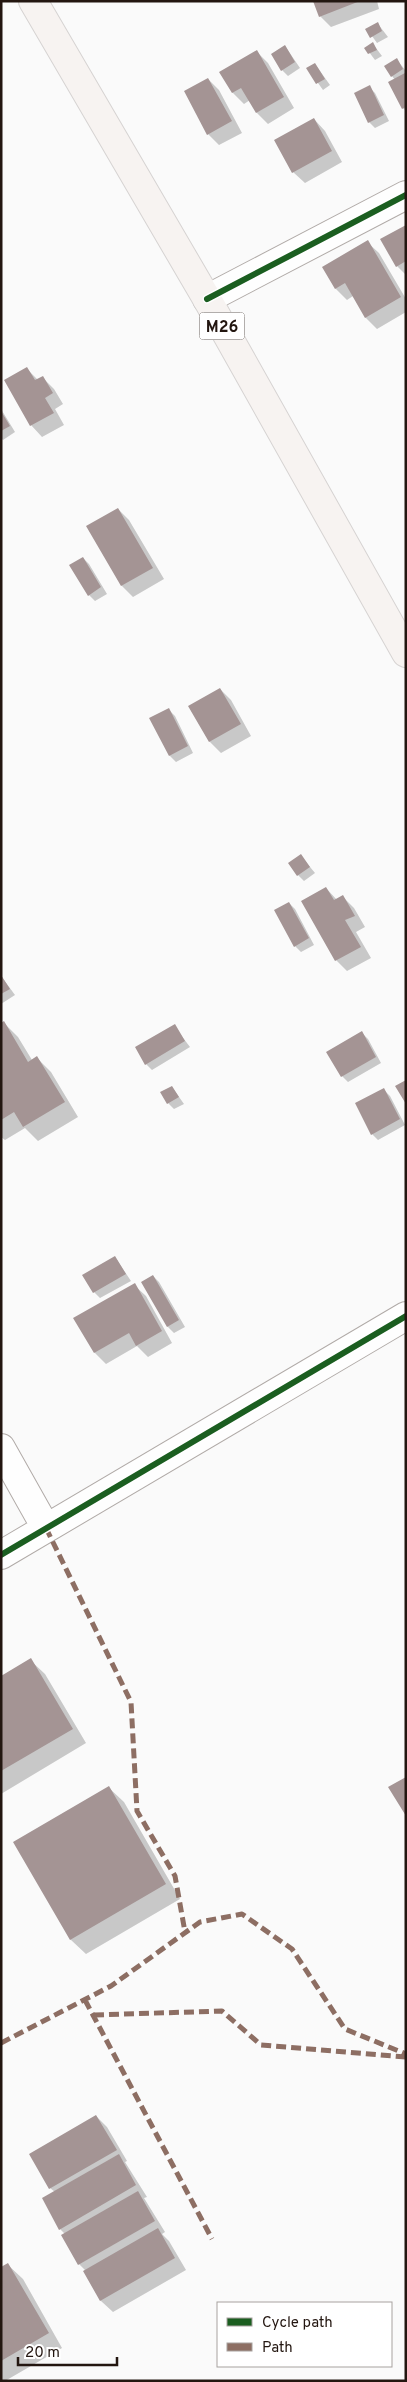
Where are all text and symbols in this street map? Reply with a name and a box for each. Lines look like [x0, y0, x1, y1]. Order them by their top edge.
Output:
road number: M26 [200, 312, 244, 340]
legend [217, 2302, 392, 2367]
text: Cycle path [262, 2314, 333, 2333]
scale bar [18, 2334, 116, 2366]
text: Path [262, 2339, 293, 2358]
text: 20 m [25, 2344, 60, 2363]

